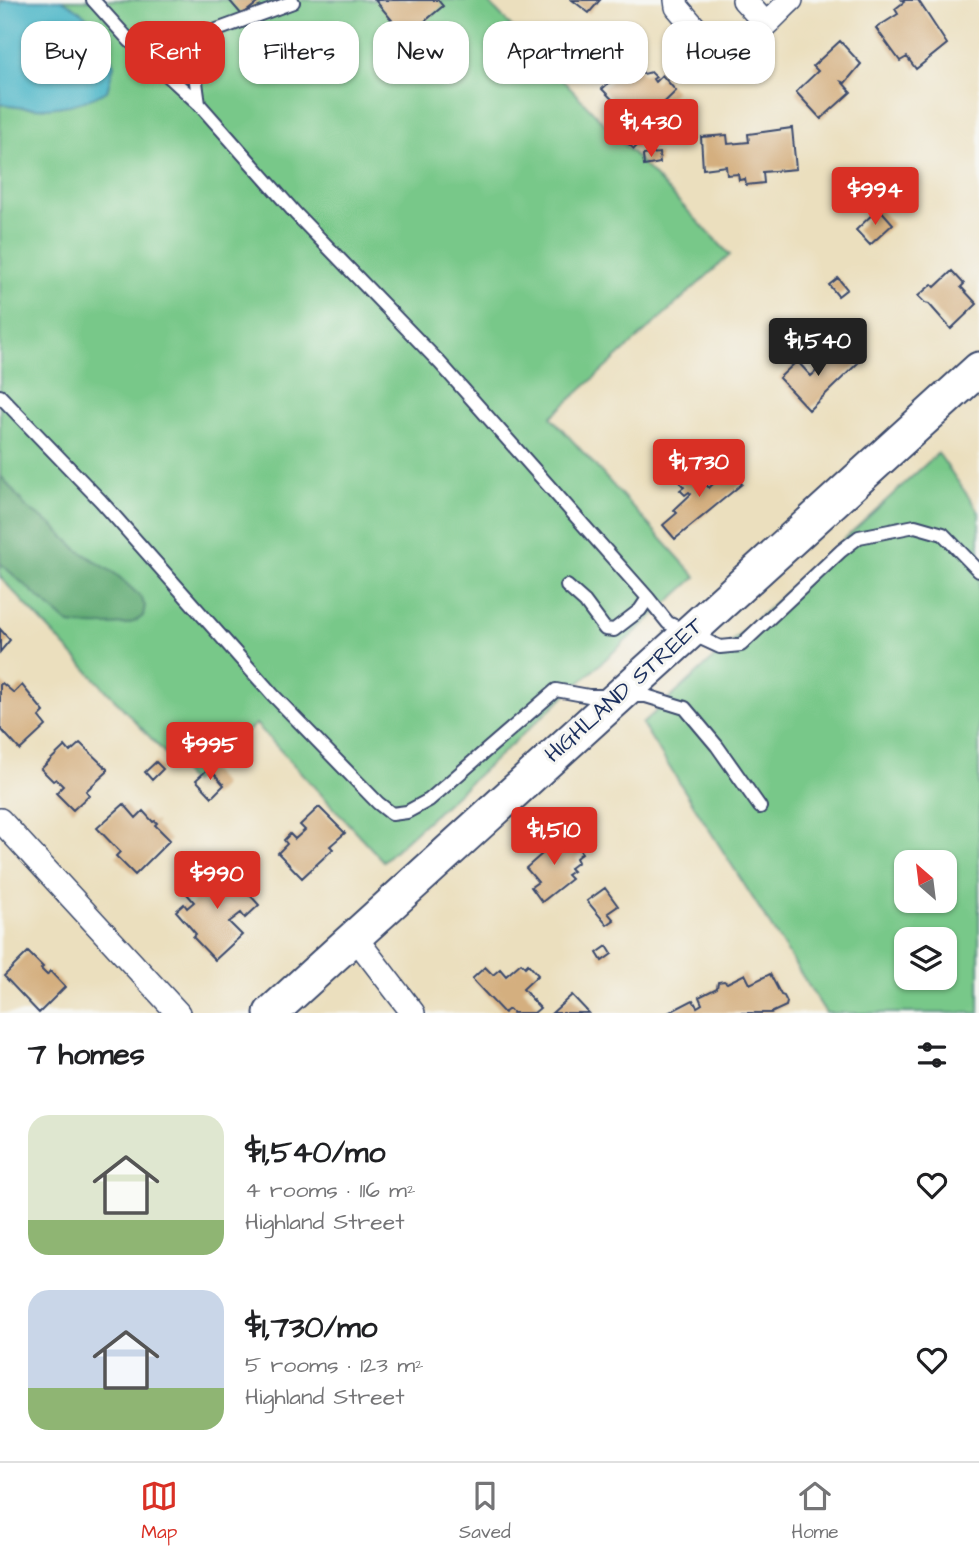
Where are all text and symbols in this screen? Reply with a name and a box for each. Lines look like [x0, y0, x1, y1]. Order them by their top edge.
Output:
chip: Buy [21, 21, 111, 84]
chip: Rent [125, 21, 225, 84]
chip: Filters [239, 21, 359, 84]
chip: New [373, 21, 469, 84]
chip: Apartment [483, 21, 648, 84]
chip: House [662, 21, 775, 84]
pin: $1,430 [594, 100, 708, 159]
text: $1,430 [620, 106, 682, 138]
pin: $994 [834, 168, 916, 227]
text: $994 [848, 174, 902, 206]
pin: $1,540 [761, 318, 875, 378]
text: $1,540 [785, 325, 851, 357]
pin: $1,730 [642, 440, 756, 499]
text: $1,730 [669, 446, 729, 478]
street label: HIGHLAND STREET [538, 610, 711, 770]
pin: $995 [169, 722, 251, 782]
text: $995 [182, 729, 238, 761]
pin: $1,510 [497, 808, 611, 867]
text: $1,510 [527, 814, 581, 846]
north arrow [894, 850, 957, 914]
map controls [894, 850, 957, 990]
pin: $990 [176, 852, 258, 911]
text: $990 [190, 858, 244, 890]
button: layers [894, 927, 957, 990]
text: 7 homes [28, 1034, 145, 1076]
icon: filters [913, 1036, 951, 1074]
text: $1,540/mo [245, 1132, 385, 1174]
icon: home [84, 1143, 168, 1227]
icon: heart [913, 1166, 951, 1204]
text: 4 rooms · 116 m² [245, 1174, 416, 1206]
text: Highland Street [245, 1206, 404, 1238]
text: $1,730/mo [245, 1307, 377, 1349]
icon: home [84, 1318, 168, 1402]
icon: heart [913, 1341, 951, 1379]
text: 5 rooms · 123 m² [245, 1349, 424, 1381]
text: Highland Street [245, 1381, 404, 1413]
tab: Map [140, 1477, 178, 1546]
tab: Saved [459, 1477, 511, 1546]
tab: Home [791, 1477, 839, 1546]

